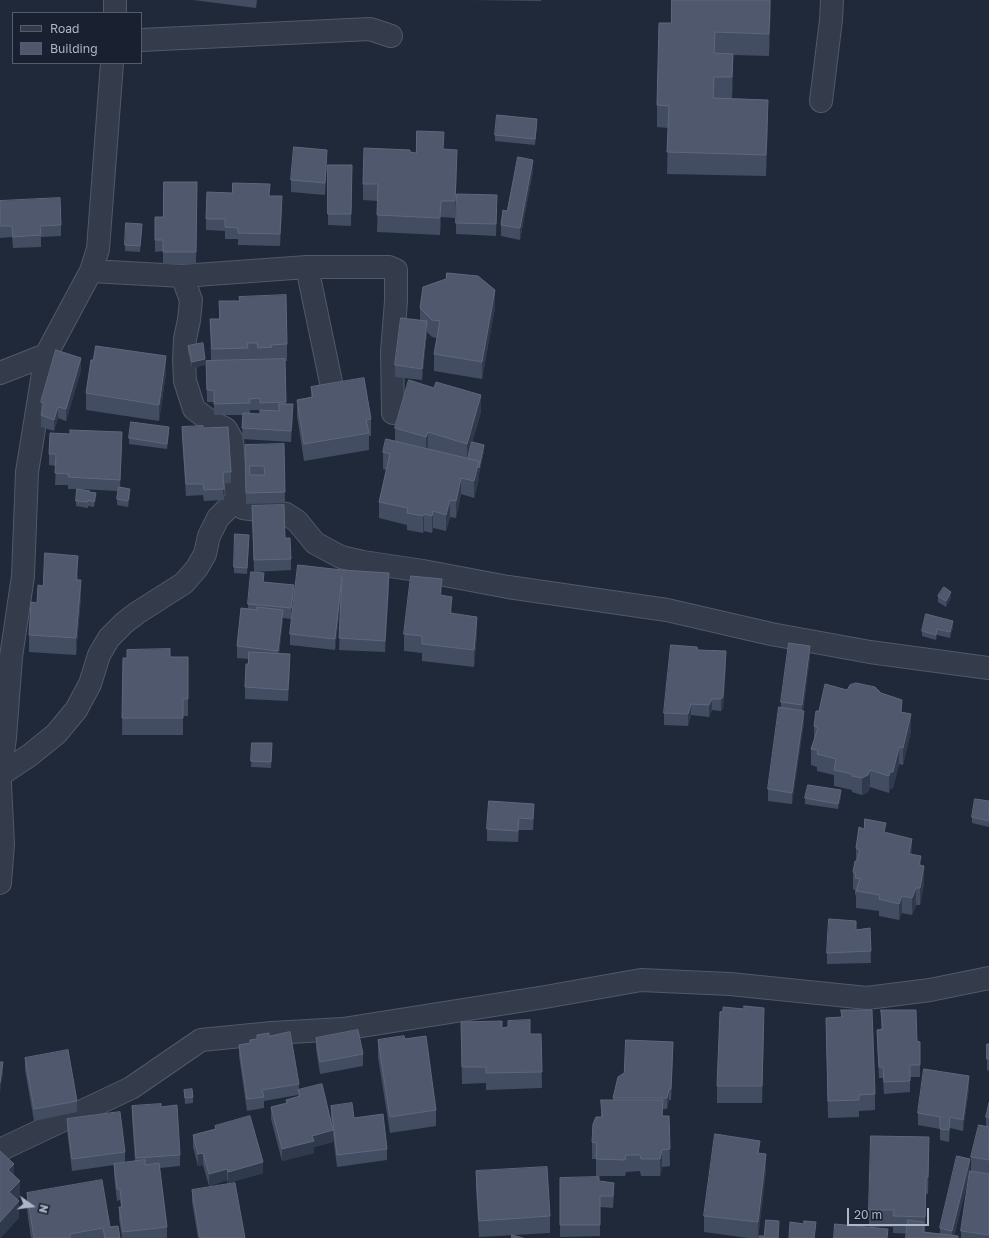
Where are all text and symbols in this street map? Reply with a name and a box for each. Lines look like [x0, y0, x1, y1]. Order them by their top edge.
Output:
legend [12, 12, 142, 64]
text: Road [50, 21, 79, 36]
text: Building [50, 41, 98, 56]
north arrow [12, 1186, 52, 1226]
scale bar [849, 1200, 931, 1226]
text: N [37, 1203, 51, 1215]
text: 20 m [854, 1207, 882, 1222]

